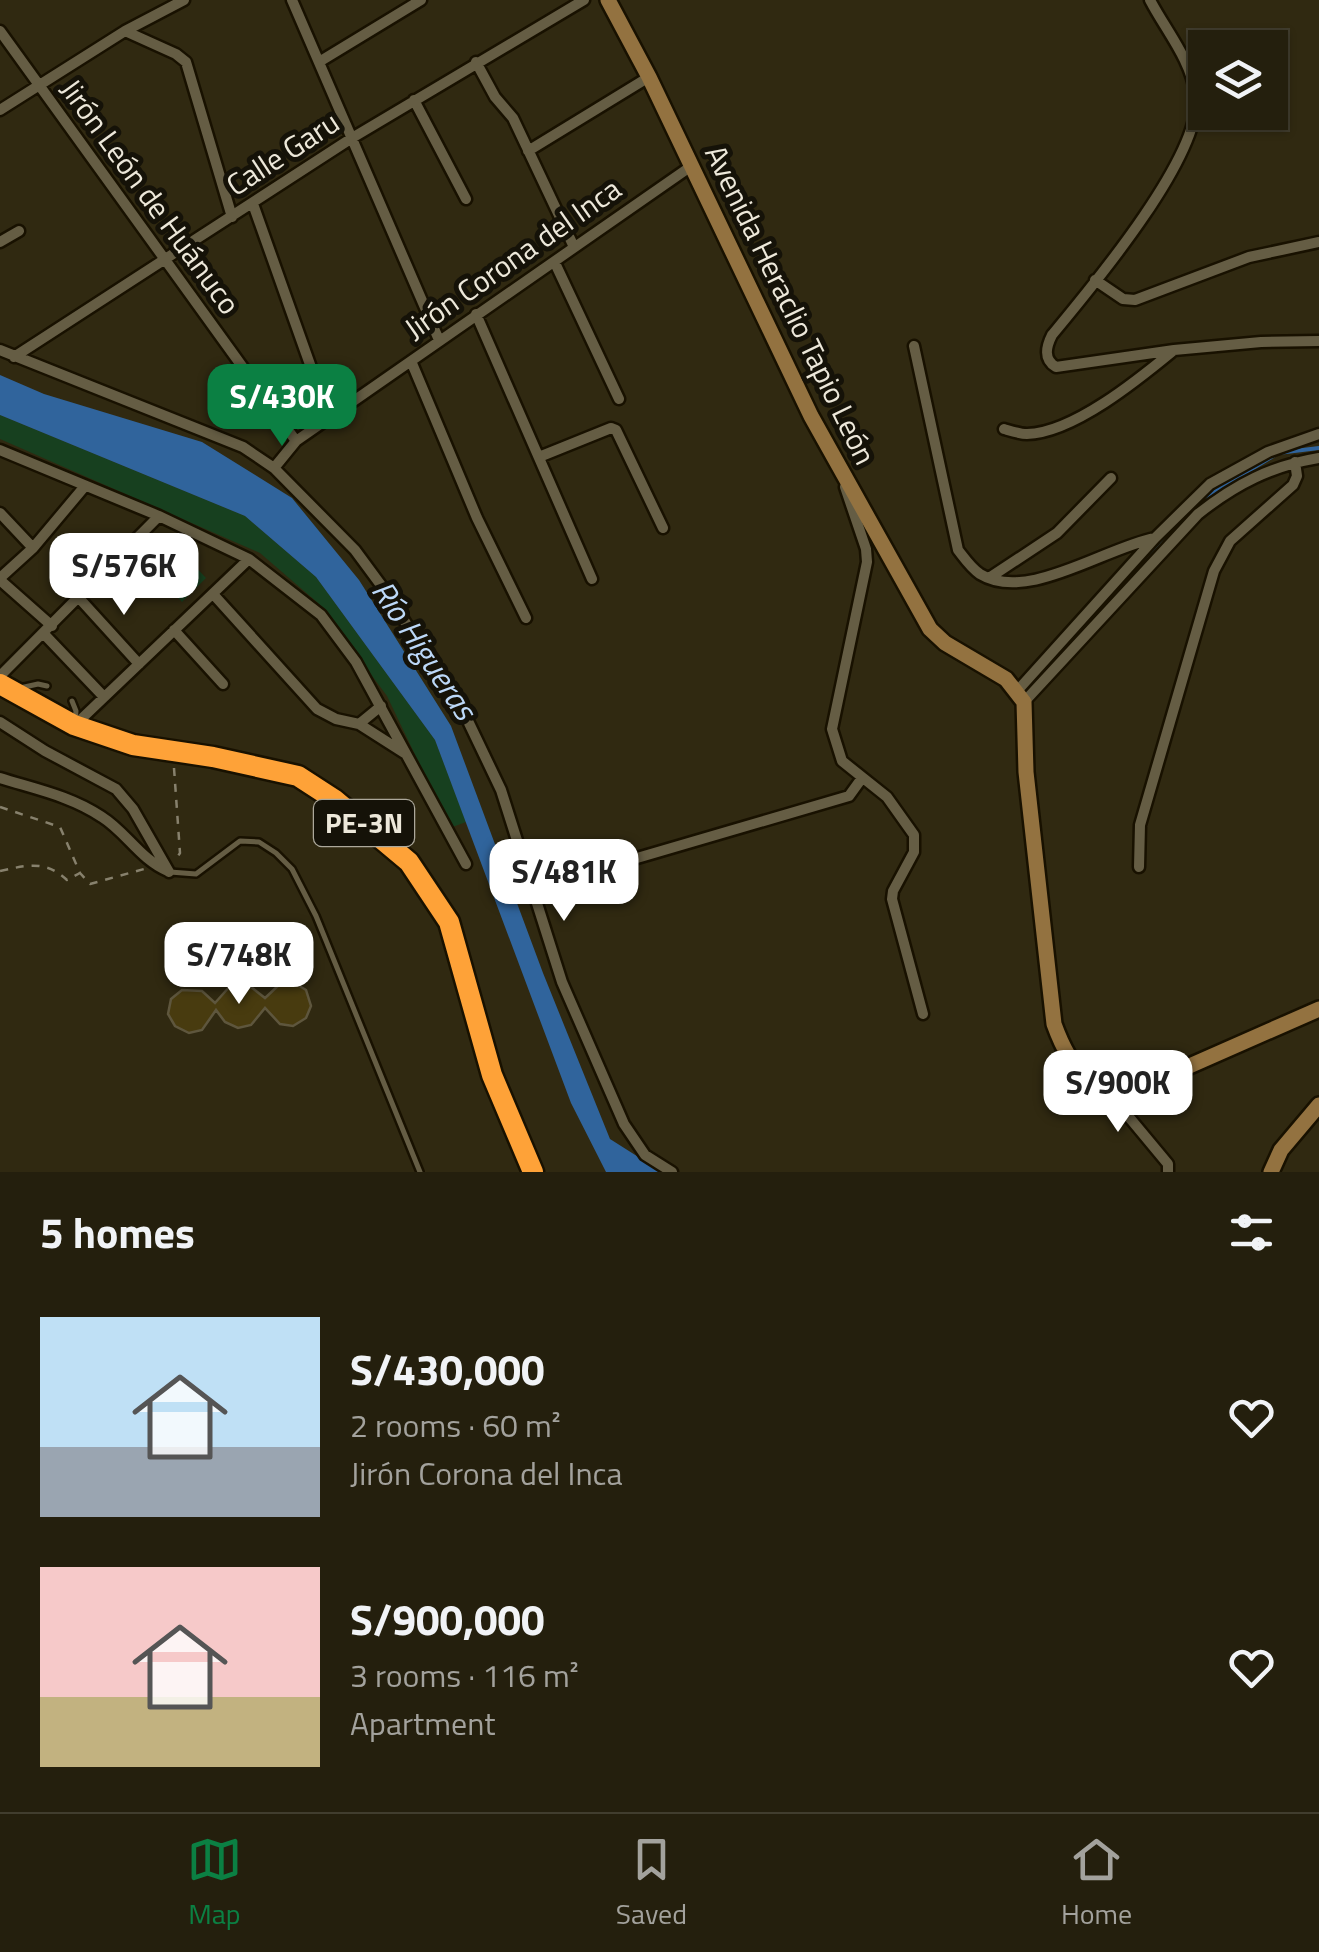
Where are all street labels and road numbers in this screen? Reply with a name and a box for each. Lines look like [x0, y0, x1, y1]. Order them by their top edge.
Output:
street label: Jirón León de Huánuco [49, 69, 252, 324]
street label: Calle Garu [217, 99, 348, 207]
street label: Avenida Heraclio Tapio León [693, 137, 888, 472]
street label: Jirón Corona del Inca [395, 166, 630, 350]
road number: PE-3N [314, 800, 414, 846]

